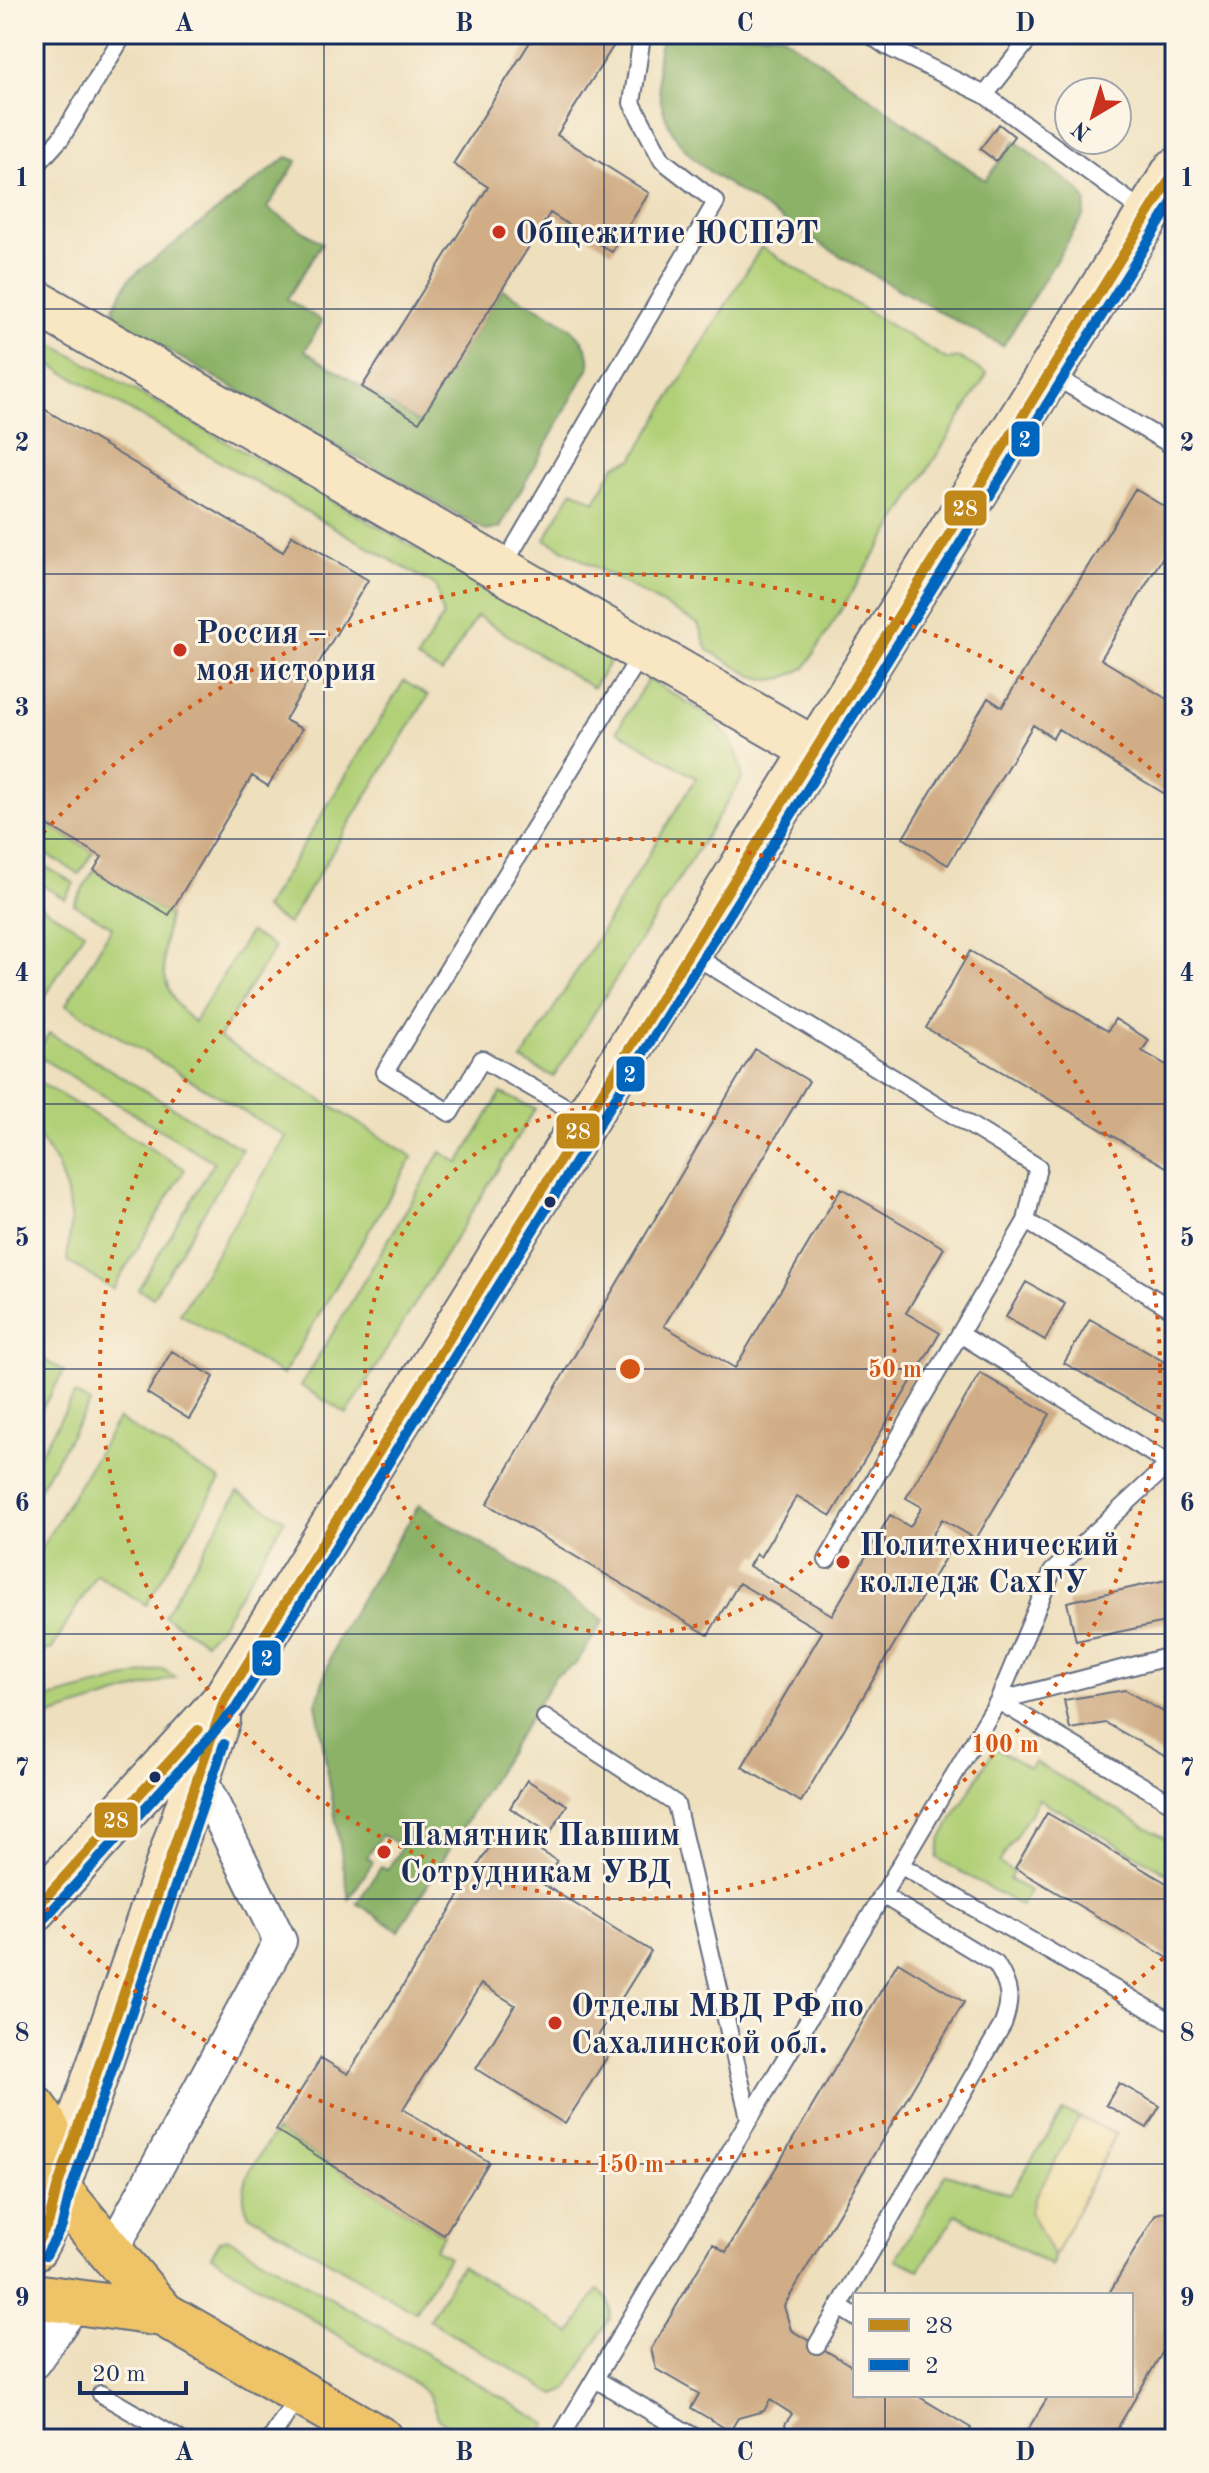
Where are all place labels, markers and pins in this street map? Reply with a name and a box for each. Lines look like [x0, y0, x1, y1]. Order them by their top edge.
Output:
place label: Общежитие ЮСПЭТ [515, 219, 819, 251]
marker: Общежитие ЮСПЭТ [490, 223, 508, 241]
place label: Россия – моя история [196, 619, 376, 688]
marker: Россия – моя история [171, 641, 189, 659]
unlabelled marker [542, 1194, 558, 1210]
centre of rings [616, 1355, 644, 1383]
place label: Политехнический колледж СахГУ [859, 1531, 1119, 1600]
marker: Политехнический колледж СахГУ [834, 1553, 852, 1571]
unlabelled marker [147, 1769, 163, 1785]
place label: Памятник Павшим Сотрудникам УВД [400, 1821, 680, 1890]
marker: Памятник Павшим Сотрудникам УВД [375, 1843, 393, 1861]
place label: Отделы МВД РФ по Сахалинской обл. [571, 1992, 864, 2061]
marker: Отделы МВД РФ по Сахалинской обл. [546, 2014, 564, 2032]

